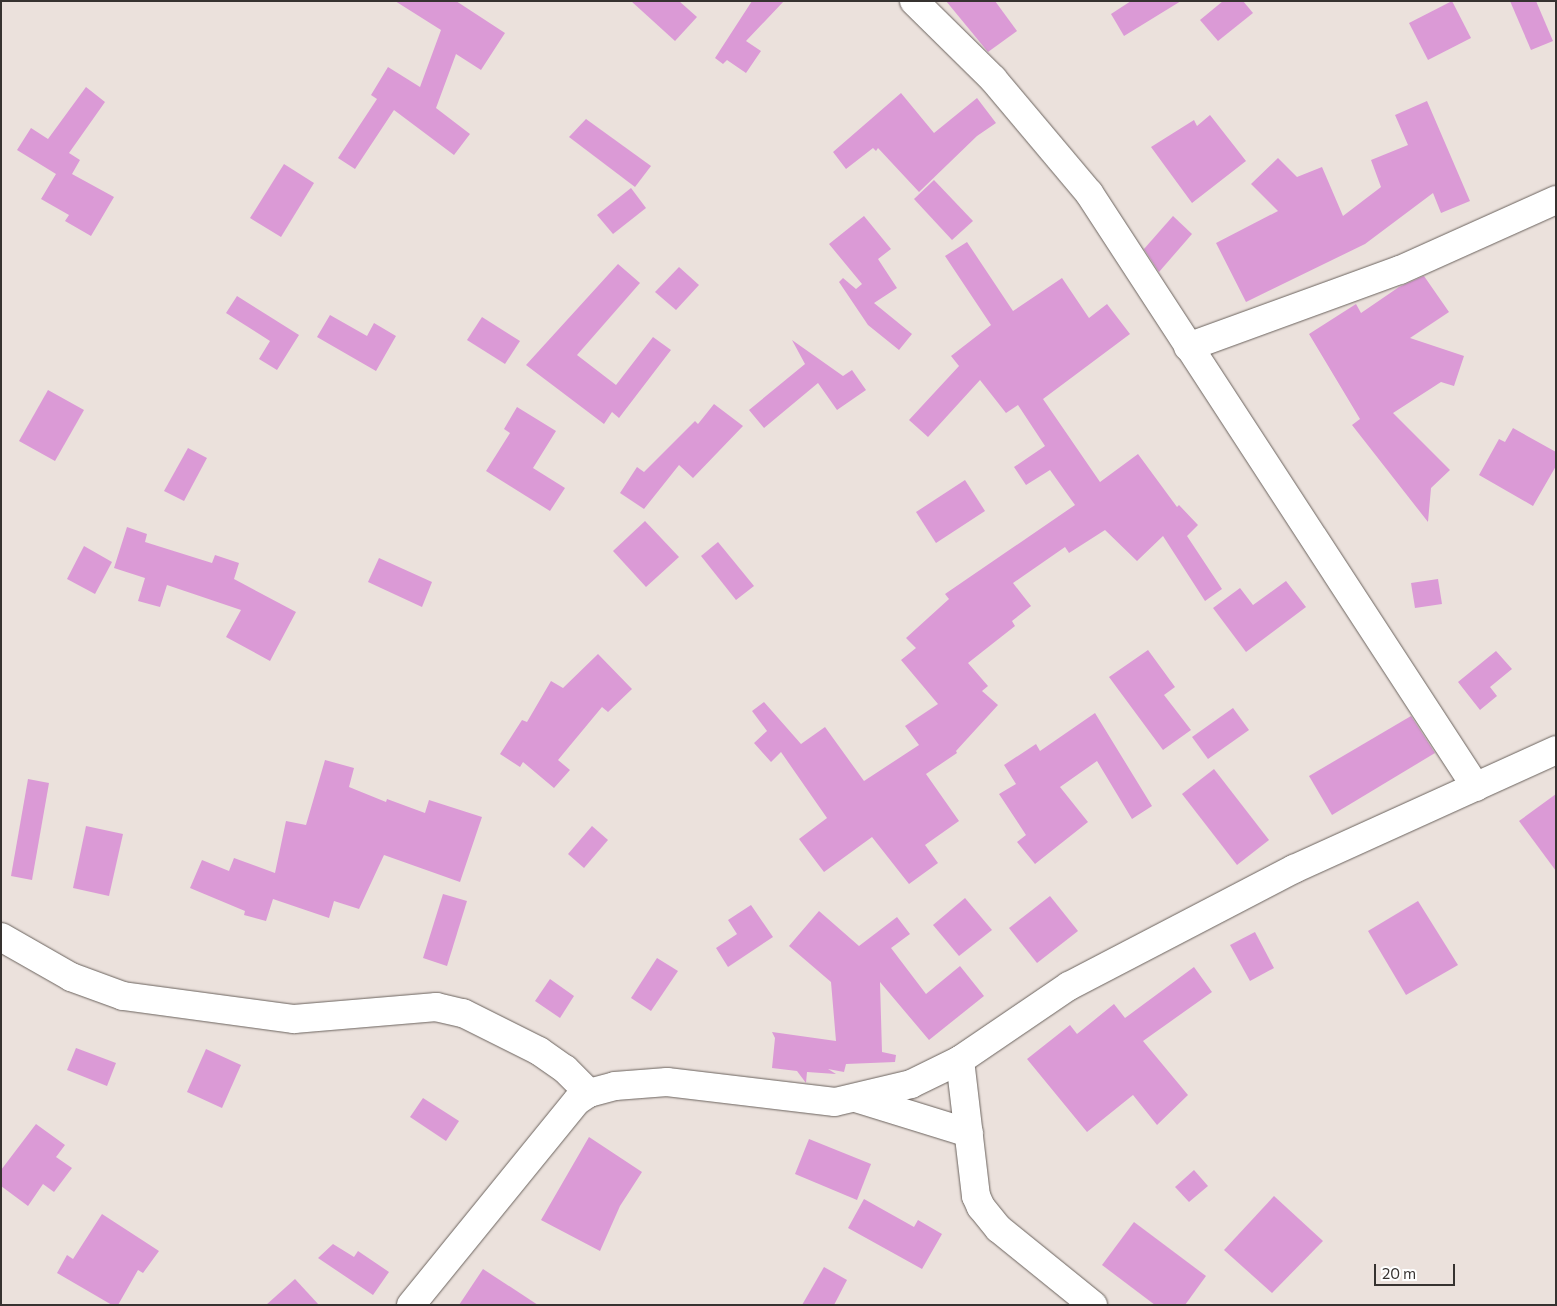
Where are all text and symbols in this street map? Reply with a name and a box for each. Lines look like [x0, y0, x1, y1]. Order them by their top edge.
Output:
scale bar [1377, 1254, 1458, 1286]
text: 20 m [1382, 1264, 1416, 1282]

